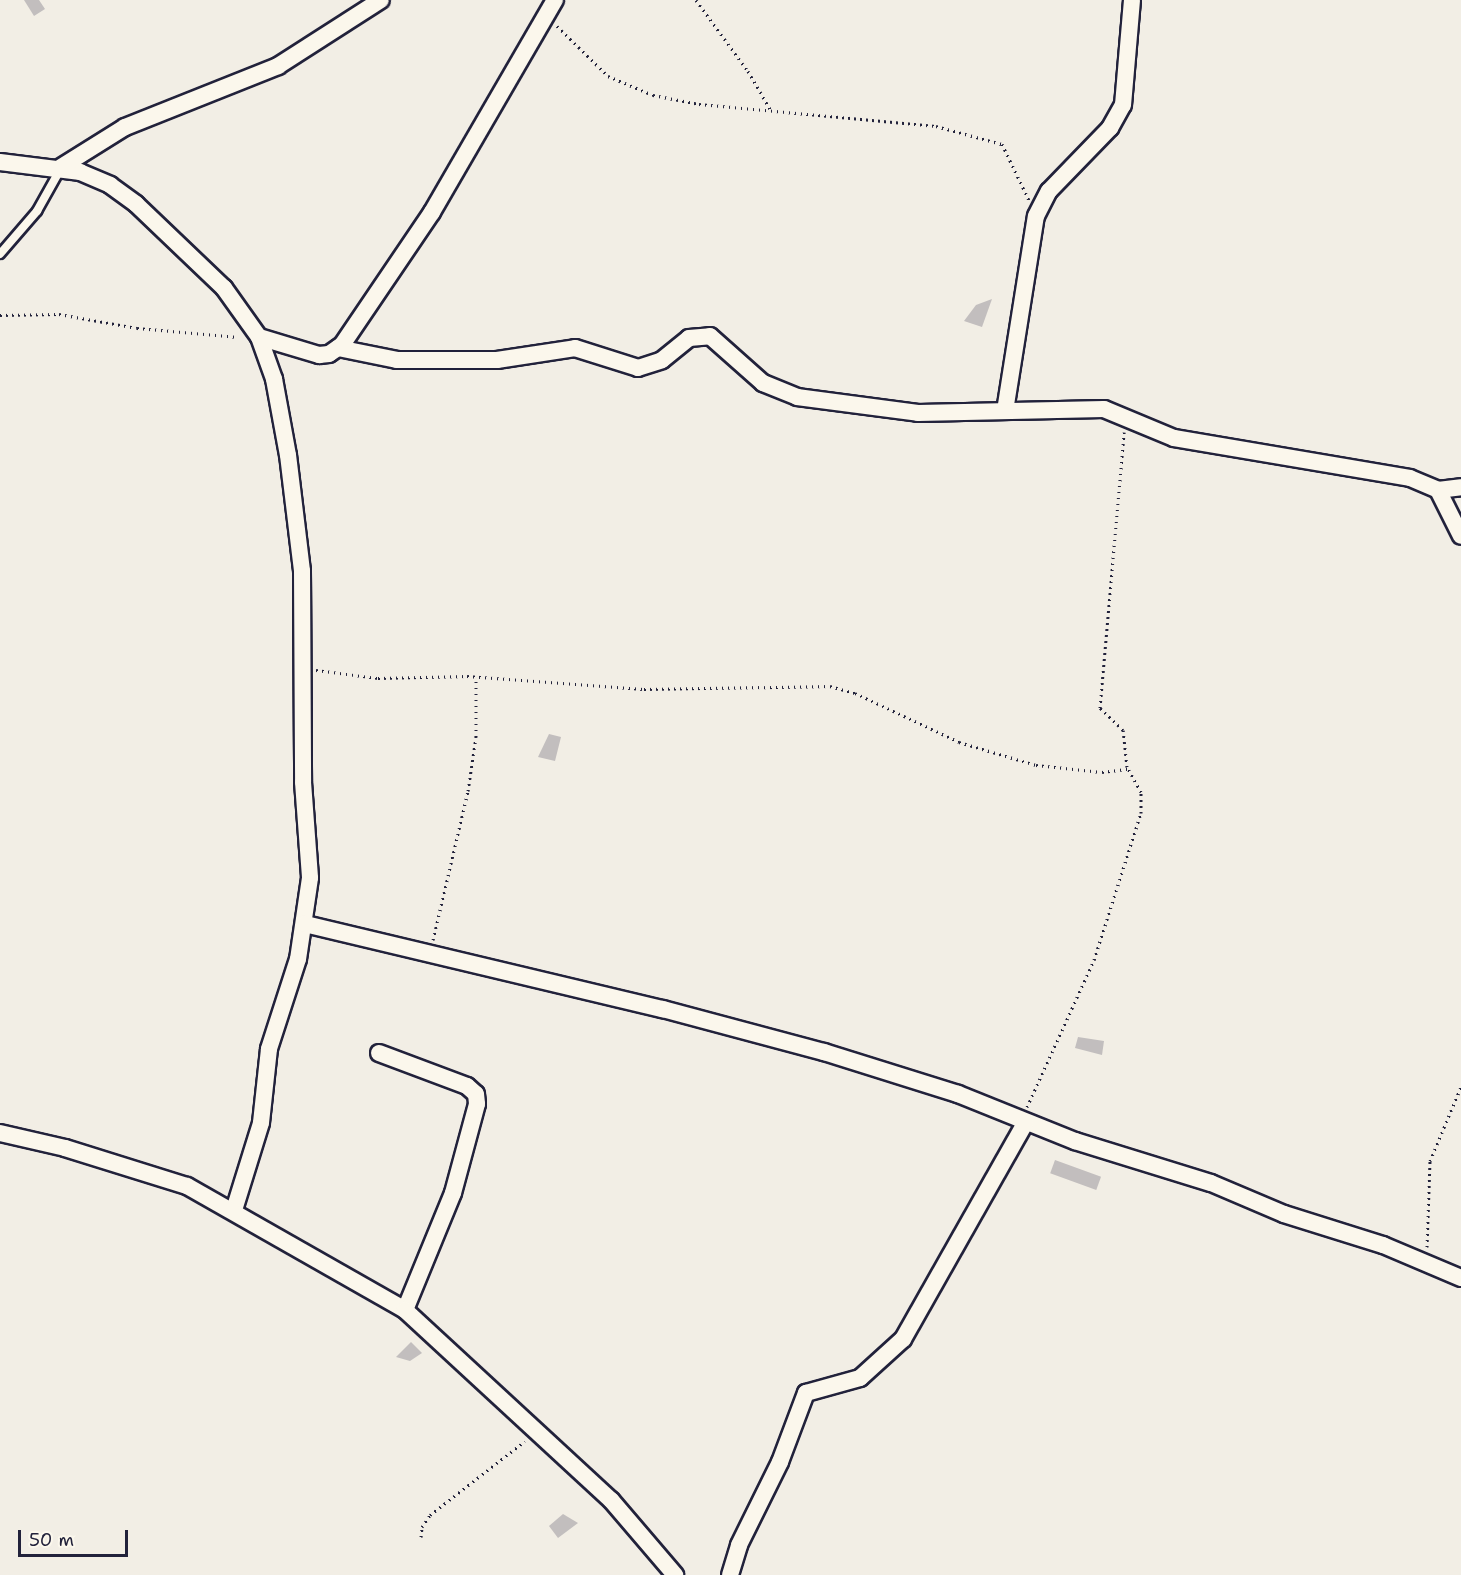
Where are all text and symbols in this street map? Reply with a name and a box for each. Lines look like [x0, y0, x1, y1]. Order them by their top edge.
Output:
scale bar [21, 1518, 130, 1556]
text: 50 m [29, 1528, 74, 1552]

